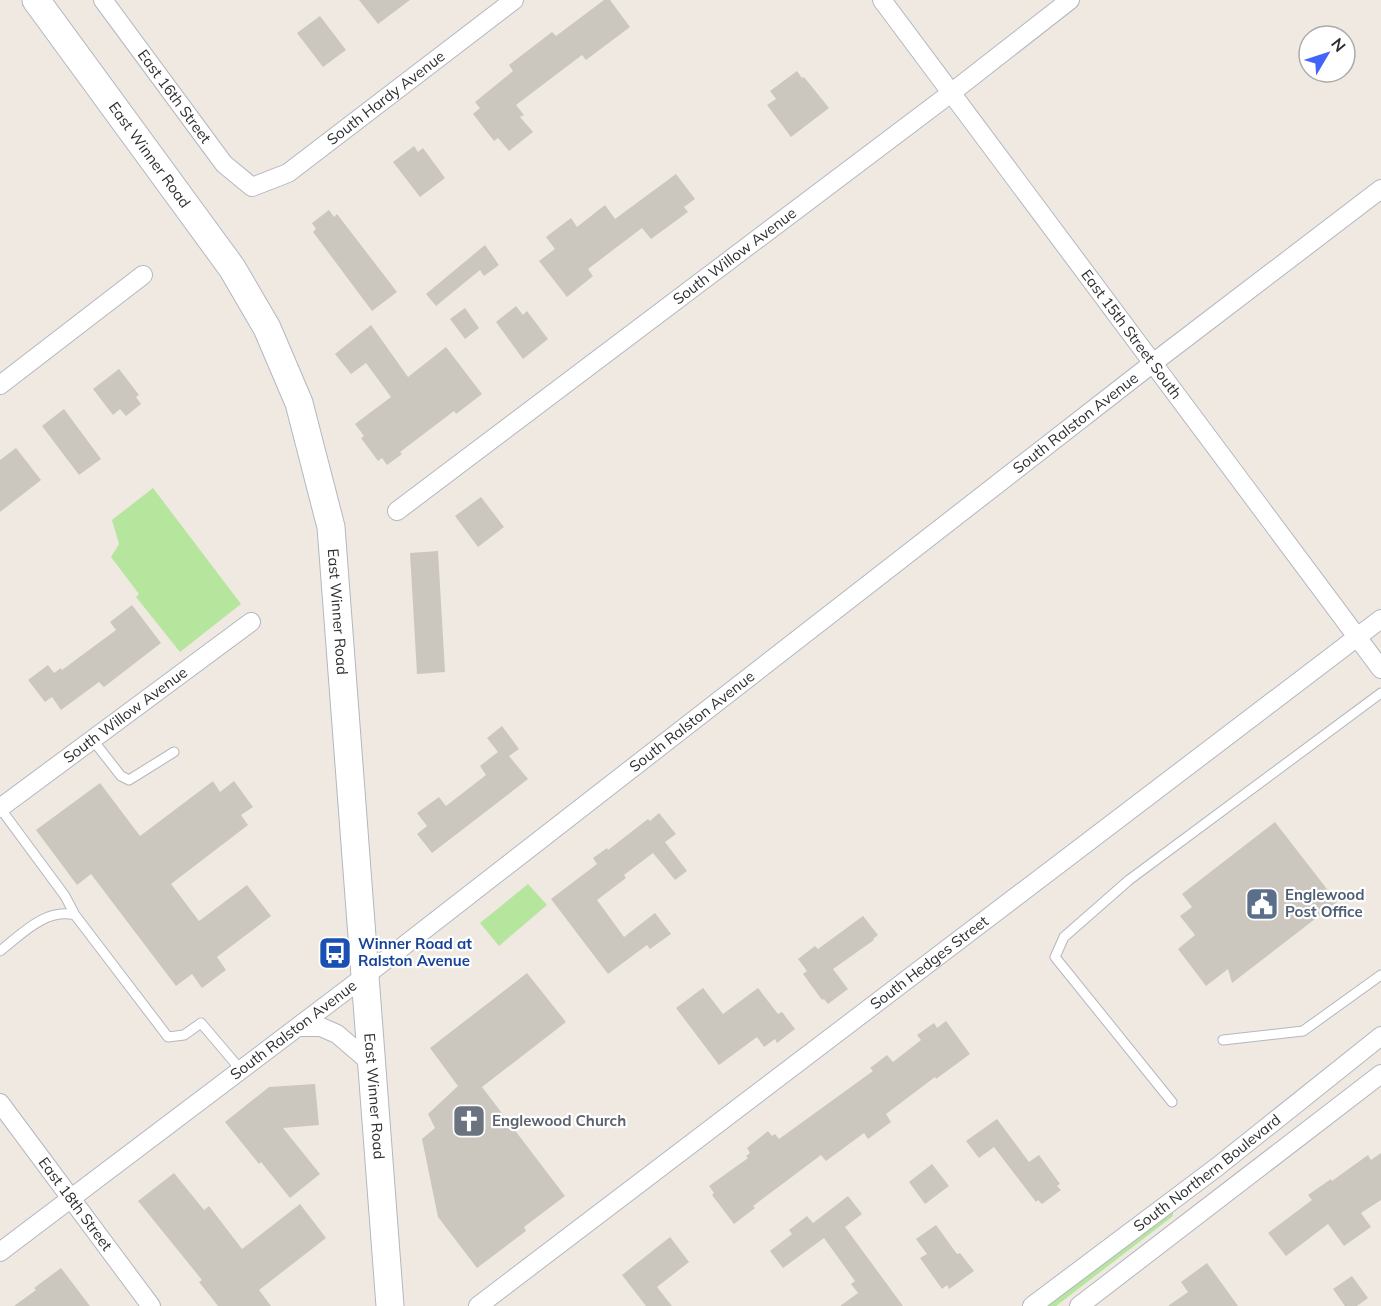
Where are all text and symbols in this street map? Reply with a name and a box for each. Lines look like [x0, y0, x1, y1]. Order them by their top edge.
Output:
north arrow [1297, 24, 1357, 84]
text: N [1327, 34, 1350, 56]
street label: East 16th Street [134, 46, 215, 147]
street label: South Hardy Avenue [323, 46, 448, 149]
street label: East Winner Road [105, 98, 195, 211]
street label: South Willow Avenue [669, 203, 800, 309]
street label: East 15th Street South [1077, 266, 1186, 402]
street label: South Ralston Avenue [1009, 368, 1142, 477]
street label: East Winner Road [324, 548, 352, 675]
street label: South Willow Avenue [59, 663, 191, 767]
street label: South Ralston Avenue [625, 666, 758, 776]
place label: Englewood Post Office [1285, 885, 1364, 921]
public building icon: Englewood Post Office [1244, 886, 1280, 922]
street label: South Hedges Street [866, 911, 992, 1013]
place label: Winner Road at Ralston Avenue [358, 934, 472, 970]
bus stop icon: Winner Road at Ralston Avenue [317, 935, 353, 971]
street label: South Ralston Avenue [226, 976, 360, 1084]
street label: East Winner Road [360, 1032, 389, 1160]
church icon: Englewood Church [451, 1103, 487, 1139]
street label: South Northern Boulevard [1130, 1110, 1284, 1235]
place label: Englewood Church [492, 1111, 626, 1130]
street label: East 18th Street [35, 1153, 117, 1254]

